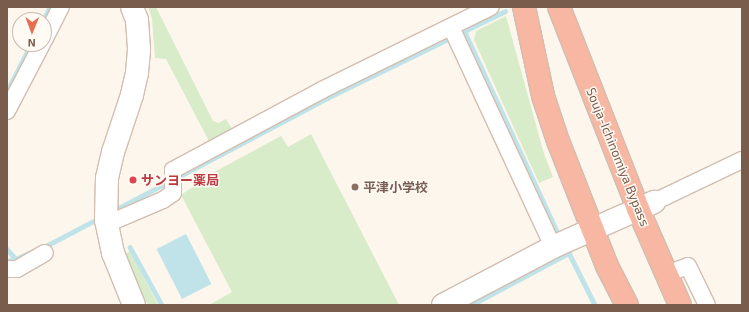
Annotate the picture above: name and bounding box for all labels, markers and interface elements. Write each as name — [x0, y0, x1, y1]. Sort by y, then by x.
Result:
north arrow — [12, 12, 52, 52]
text: N — [28, 37, 36, 50]
street label: Souja-Ichinomiya Bypass — [583, 85, 653, 229]
place label: サンヨー薬局 — [141, 172, 219, 188]
marker: サンヨー薬局 — [128, 175, 138, 185]
place label: 平津小学校 — [363, 179, 428, 195]
marker: 平津小学校 — [350, 182, 360, 192]

